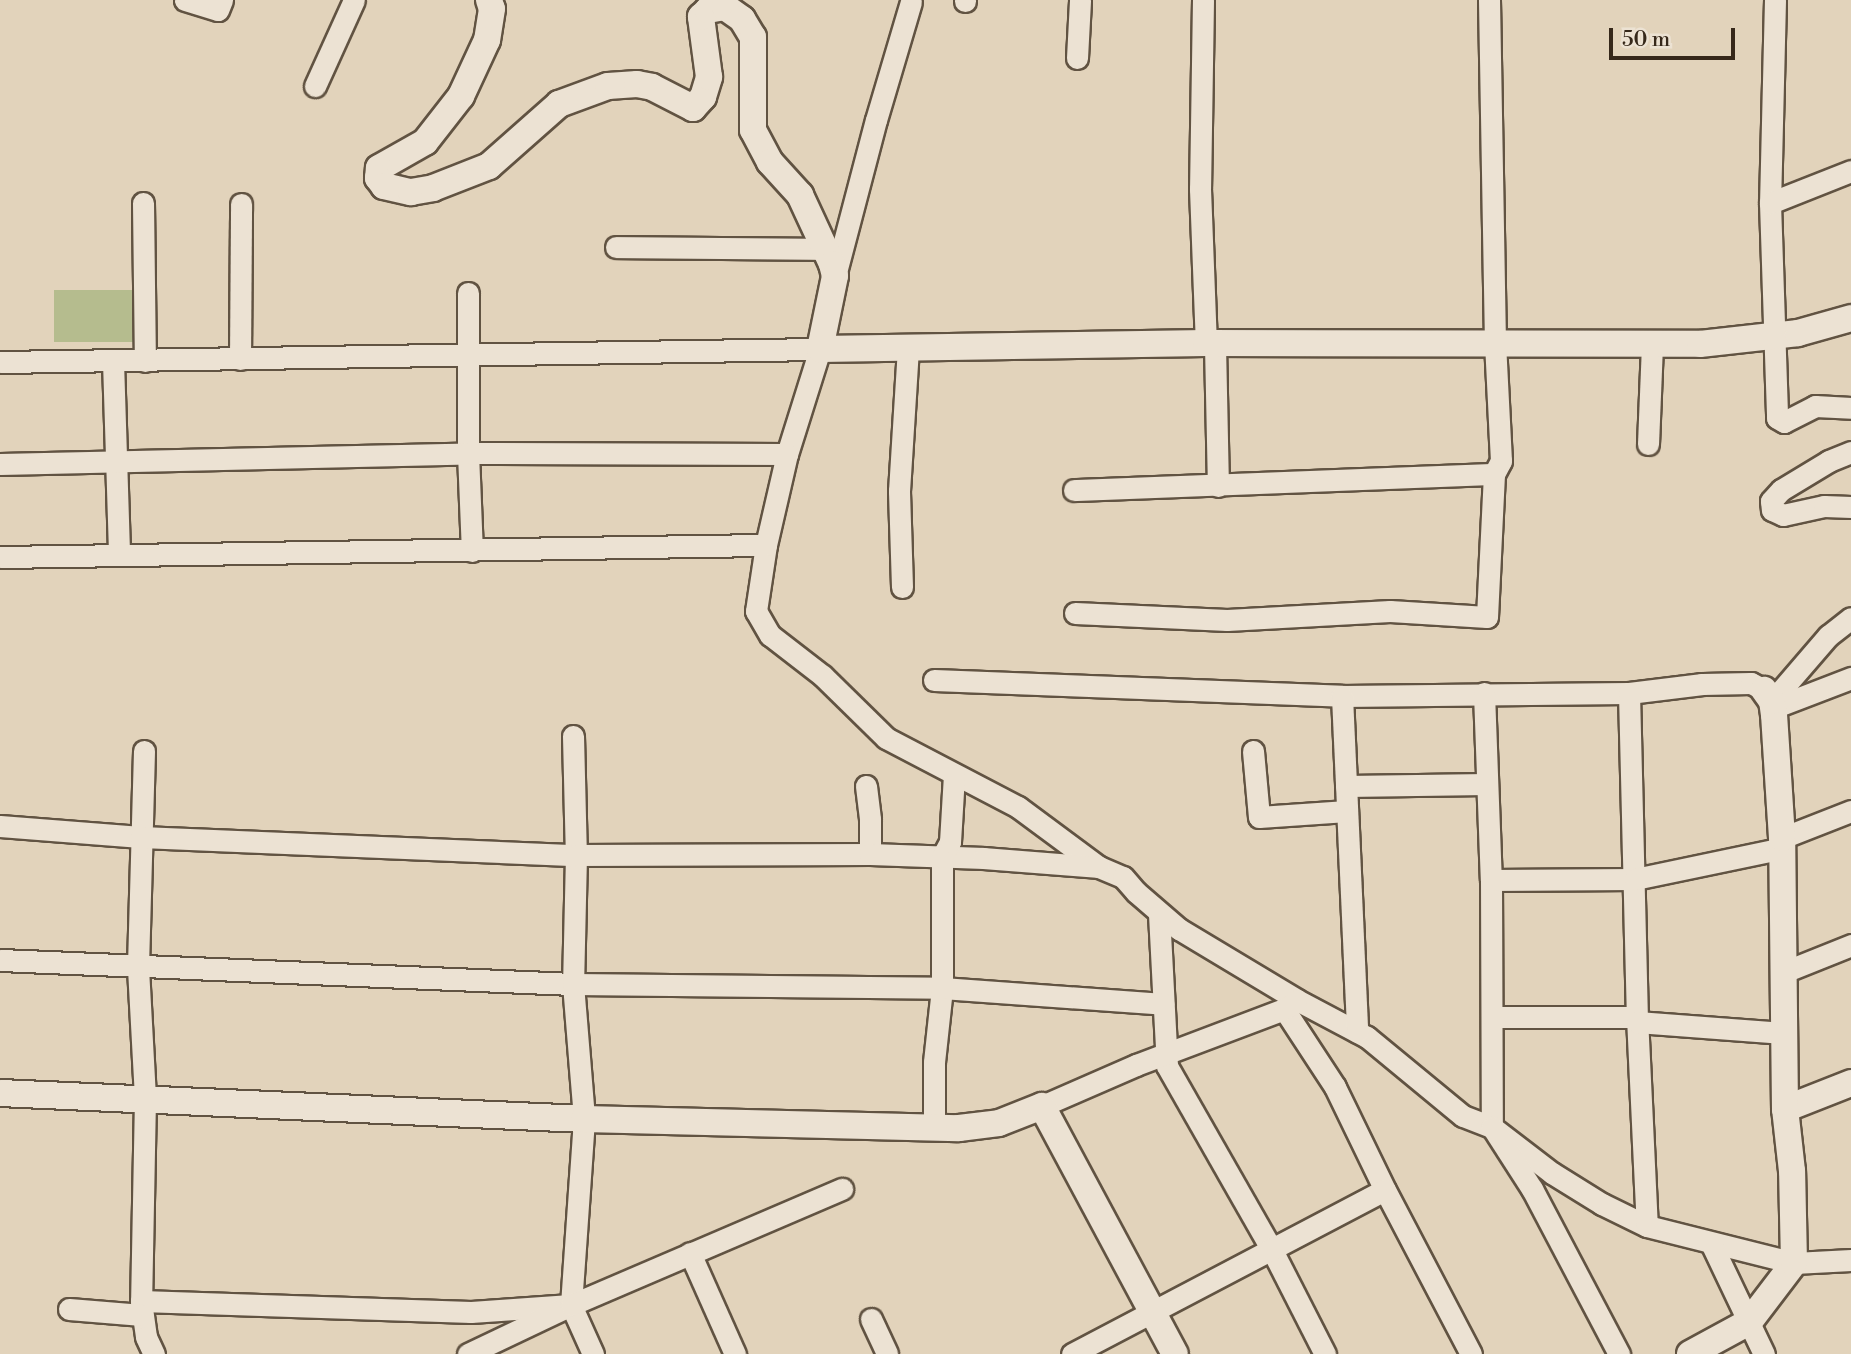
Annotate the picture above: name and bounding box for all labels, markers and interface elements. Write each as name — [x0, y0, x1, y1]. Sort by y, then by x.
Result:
scale bar — [1613, 14, 1739, 58]
text: 50 m — [1622, 27, 1670, 53]

